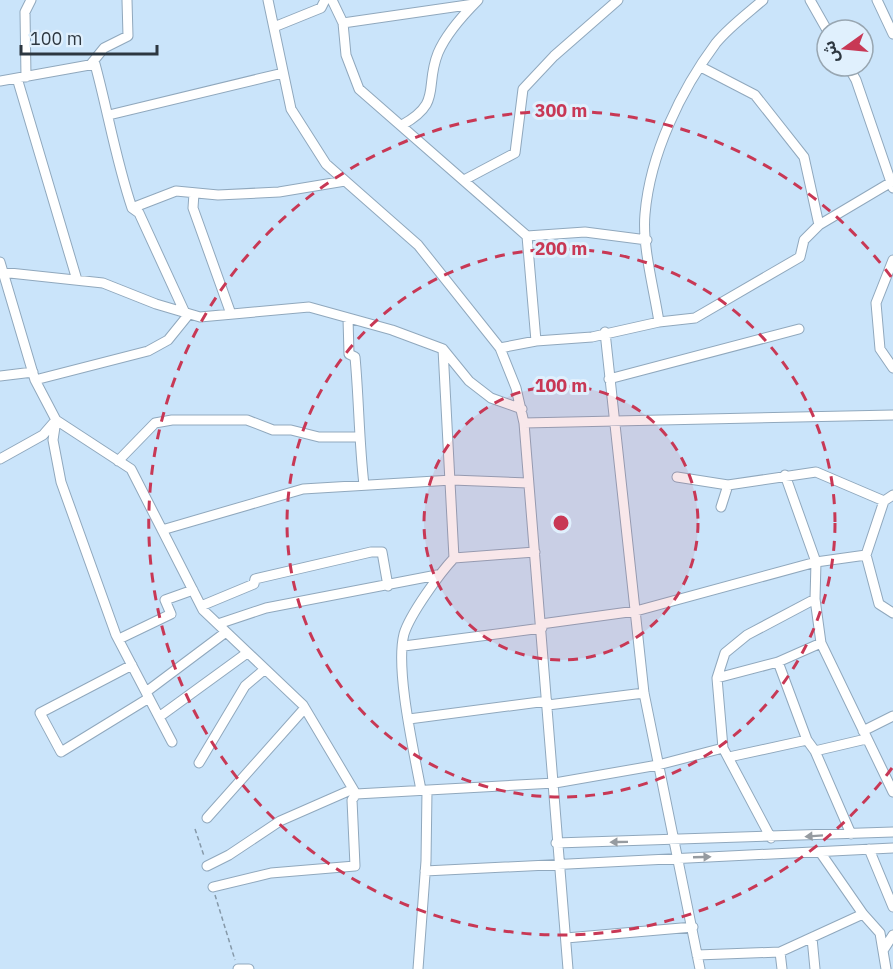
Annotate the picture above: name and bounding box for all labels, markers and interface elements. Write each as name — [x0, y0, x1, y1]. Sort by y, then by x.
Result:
scale bar — [21, 18, 158, 56]
north arrow — [815, 18, 875, 78]
text: 100 m — [30, 27, 82, 50]
text: ش — [818, 39, 843, 65]
text: 300 m — [535, 99, 587, 122]
text: 200 m — [535, 237, 587, 260]
text: 100 m — [535, 374, 587, 397]
centre of rings — [551, 513, 571, 533]
one-way arrow — [804, 831, 823, 841]
one-way arrow — [609, 837, 628, 847]
one-way arrow — [692, 852, 711, 862]

